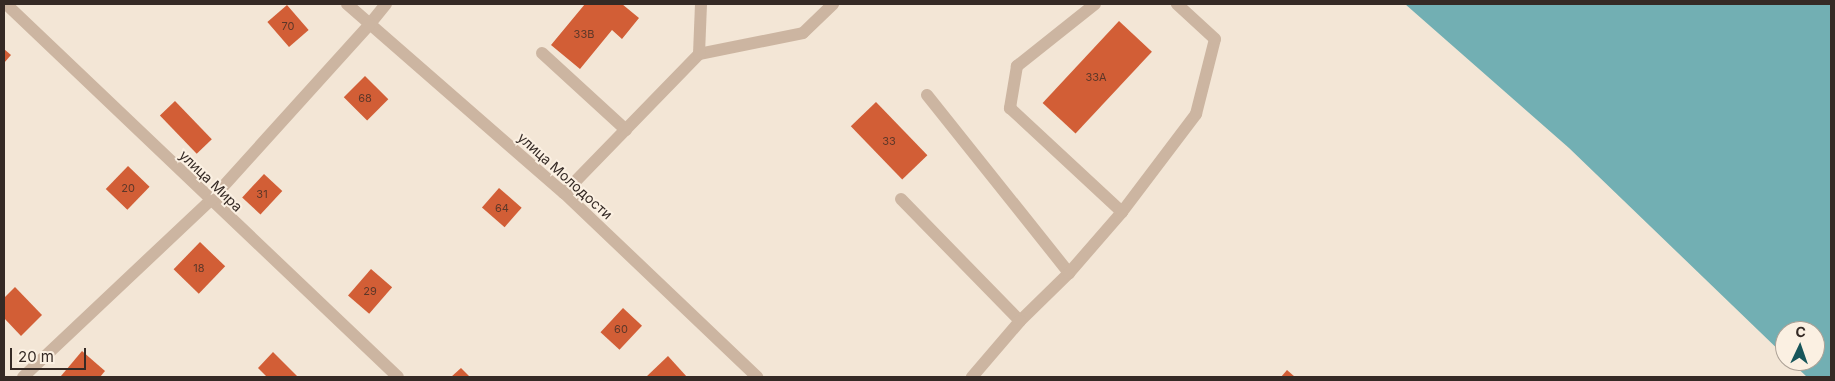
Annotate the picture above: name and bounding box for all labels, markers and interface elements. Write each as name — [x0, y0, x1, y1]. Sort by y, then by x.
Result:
house number: 70 — [282, 19, 294, 33]
house number: 33В — [574, 27, 594, 41]
house number: 33А — [1085, 70, 1107, 84]
house number: 68 — [358, 91, 372, 105]
street label: улица Молодости — [514, 129, 616, 223]
house number: 33 — [882, 134, 896, 148]
street label: улица Мира — [176, 147, 246, 215]
house number: 20 — [121, 181, 135, 195]
house number: 31 — [256, 187, 268, 201]
house number: 64 — [495, 201, 509, 215]
house number: 18 — [193, 261, 205, 275]
house number: 29 — [363, 284, 377, 298]
north arrow — [1775, 321, 1825, 371]
house number: 60 — [614, 322, 628, 336]
text: С — [1795, 323, 1806, 340]
scale bar — [12, 338, 89, 370]
text: 20 m — [18, 347, 54, 366]

